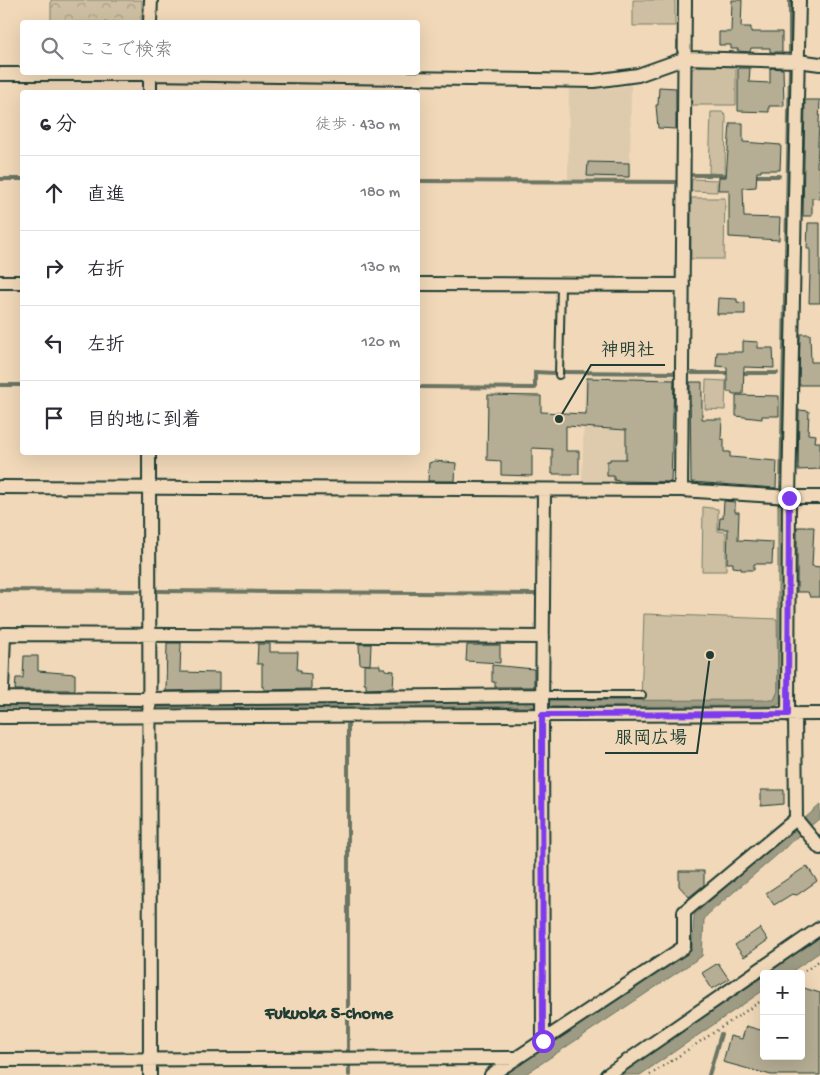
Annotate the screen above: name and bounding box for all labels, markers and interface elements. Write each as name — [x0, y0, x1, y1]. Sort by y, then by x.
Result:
search box — [20, 20, 420, 75]
icon: search — [38, 34, 66, 62]
text: ここで検索 — [78, 40, 173, 63]
text: 6 分 — [40, 114, 77, 139]
text: 徒歩 · 430 m — [315, 117, 400, 136]
icon: ahead — [40, 179, 68, 207]
text: 180 m — [361, 184, 400, 203]
text: 直進 — [87, 185, 125, 208]
icon: right — [40, 254, 68, 282]
text: 130 m — [361, 259, 400, 278]
text: 右折 — [87, 260, 125, 283]
icon: left — [40, 329, 68, 357]
callout: 神明社 — [591, 332, 665, 365]
text: 120 m — [361, 334, 400, 353]
text: 左折 — [87, 335, 125, 358]
text: 神明社 — [601, 340, 655, 362]
icon: arrive — [40, 404, 68, 432]
text: 目的地に到着 — [87, 410, 201, 433]
route end — [778, 487, 801, 510]
callout: 服岡広場 — [605, 720, 697, 753]
text: 服岡広場 — [615, 728, 687, 750]
map controls — [760, 970, 805, 1060]
button: + — [760, 970, 805, 1015]
district label: Fukuoka 5-chome — [264, 1004, 394, 1025]
button: − — [760, 1015, 805, 1060]
route start — [532, 1030, 555, 1053]

